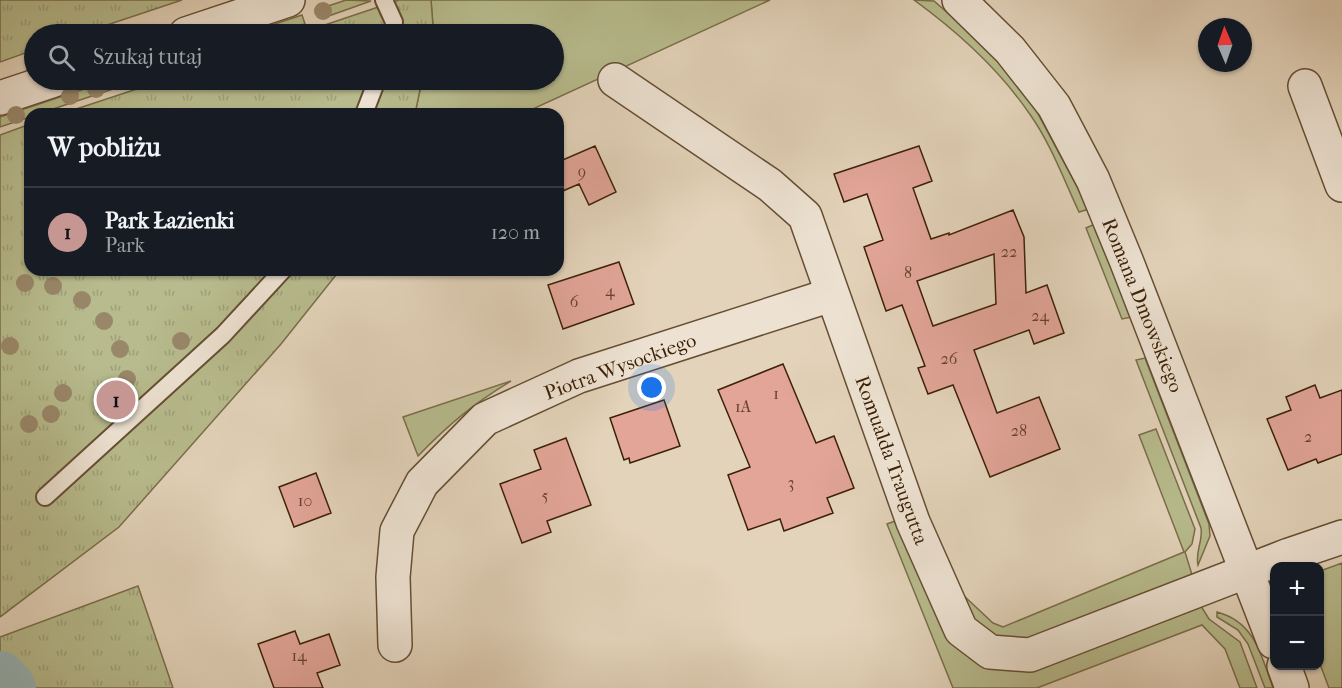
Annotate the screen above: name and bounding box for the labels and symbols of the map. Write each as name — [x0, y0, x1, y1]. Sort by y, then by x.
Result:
north arrow — [1198, 18, 1252, 72]
house number: 9 — [578, 162, 586, 181]
street label: Romana Dmowskiego — [1097, 215, 1188, 396]
house number: 22 — [1001, 242, 1017, 261]
house number: 8 — [904, 263, 912, 282]
house number: 4 — [605, 281, 615, 300]
house number: 6 — [570, 292, 579, 311]
house number: 24 — [1031, 306, 1049, 325]
street label: Piotra Wysockiego — [541, 328, 699, 405]
house number: 26 — [941, 349, 958, 368]
your location — [637, 373, 666, 402]
street label: Romualda Traugutta — [850, 373, 933, 548]
pin: 1 — [96, 378, 136, 422]
house number: 1 — [773, 384, 779, 403]
house number: 1A — [735, 397, 752, 416]
house number: 28 — [1011, 421, 1027, 440]
house number: 2 — [1304, 427, 1312, 446]
house number: 3 — [788, 473, 794, 492]
house number: 5 — [542, 486, 549, 505]
house number: 10 — [298, 491, 312, 510]
house number: 14 — [291, 646, 307, 665]

